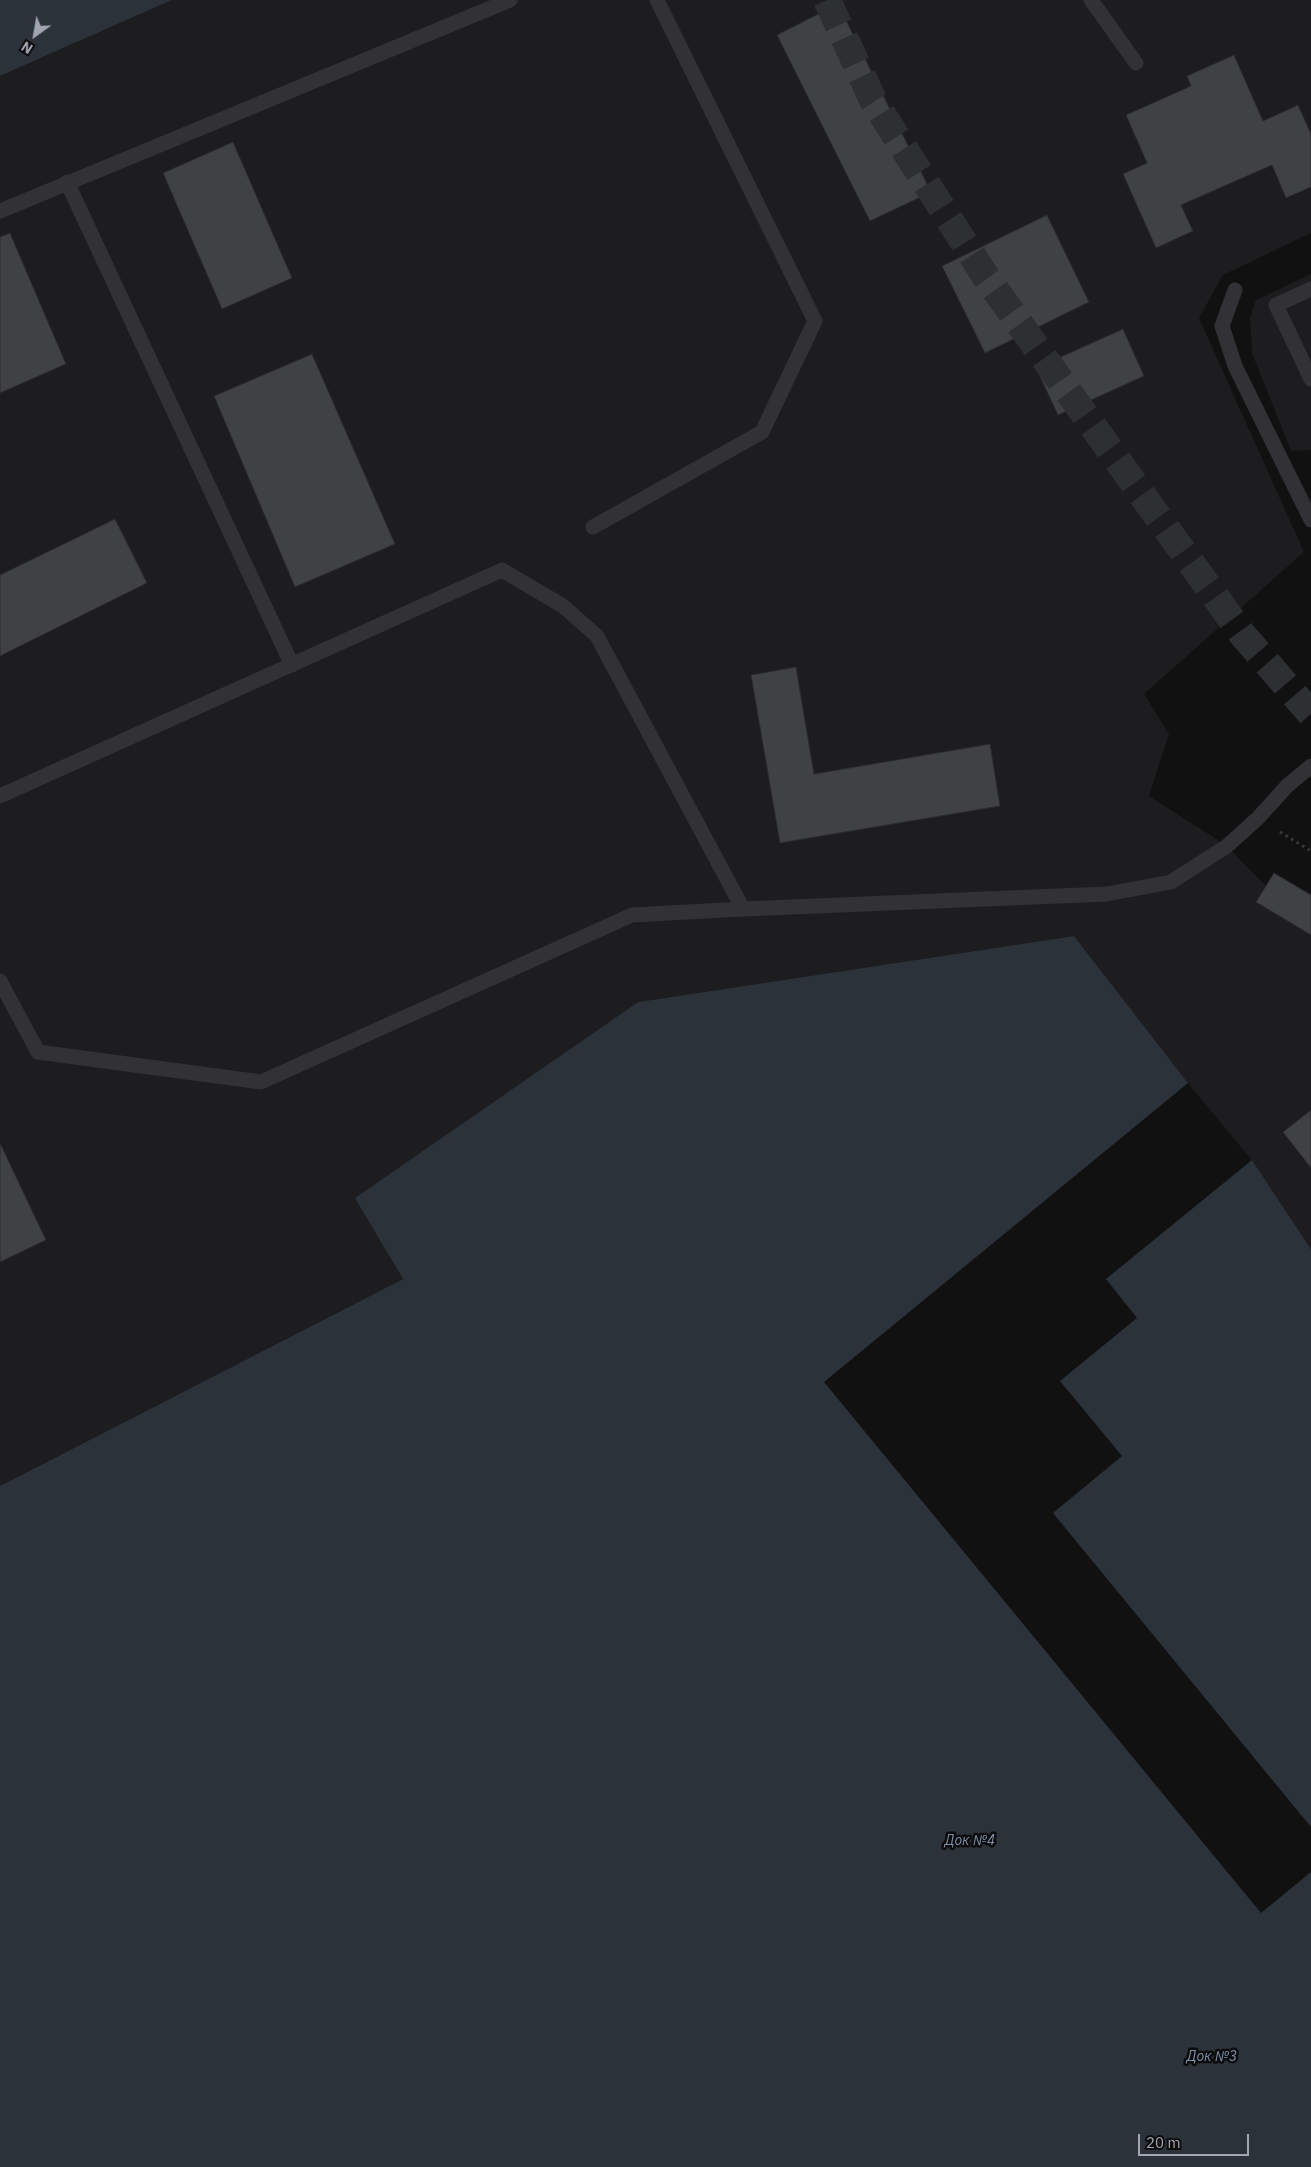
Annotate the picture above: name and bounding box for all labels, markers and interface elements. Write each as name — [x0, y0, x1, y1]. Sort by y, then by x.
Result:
north arrow — [10, 10, 60, 60]
text: N — [18, 37, 36, 58]
water label: Док №4 — [945, 1833, 995, 1849]
water label: Док №3 — [1187, 2049, 1237, 2065]
scale bar — [1141, 2124, 1252, 2156]
text: 20 m — [1146, 2133, 1181, 2152]

